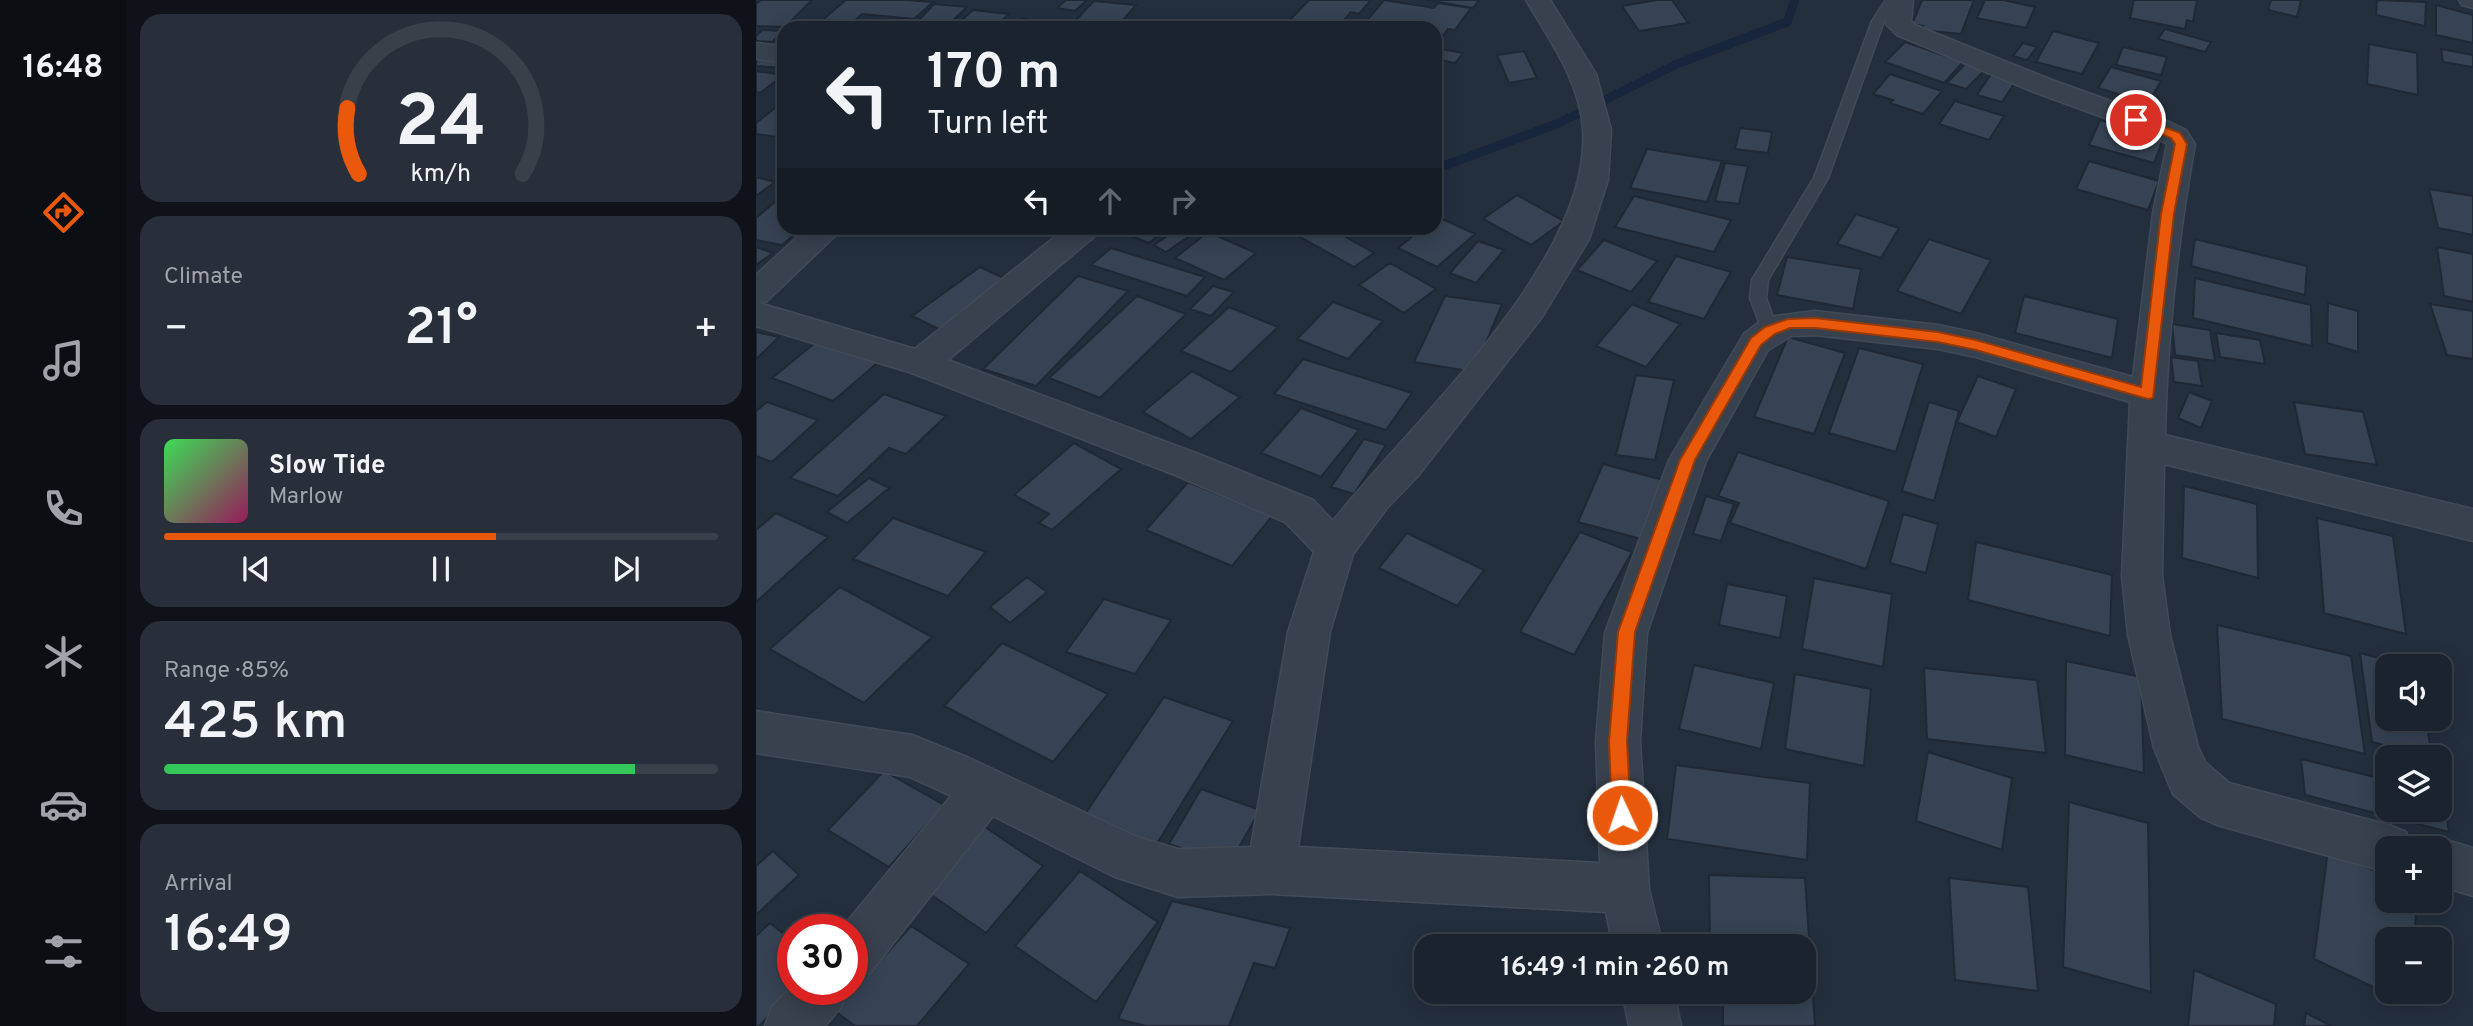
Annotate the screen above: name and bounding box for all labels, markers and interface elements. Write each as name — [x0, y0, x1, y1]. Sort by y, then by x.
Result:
text: 170 m — [927, 44, 1060, 106]
text: 16:48 — [23, 49, 103, 89]
icon: left — [812, 49, 903, 140]
text: 24 — [395, 81, 487, 173]
pin — [2106, 90, 2166, 150]
icon: arrive — [2117, 101, 2155, 139]
text: Turn left — [927, 105, 1048, 145]
text: km/h — [411, 159, 471, 191]
icon: left — [1018, 182, 1056, 220]
icon: ahead — [1091, 182, 1129, 220]
icon: right — [1164, 182, 1202, 220]
icon: directions — [39, 188, 88, 237]
text: Climate — [164, 263, 243, 292]
text: 21° — [404, 297, 478, 363]
text: − — [164, 306, 189, 355]
text: + — [693, 306, 718, 355]
icon: music — [39, 336, 88, 385]
text: Slow Tide — [269, 450, 386, 483]
text: Marlow — [269, 483, 343, 512]
icon: phone — [39, 484, 88, 533]
icon: previous — [237, 550, 275, 588]
icon: pause — [422, 550, 460, 588]
icon: next — [607, 550, 645, 588]
icon: climate — [39, 632, 88, 681]
map controls — [2375, 654, 2452, 1004]
button: sound — [2375, 654, 2452, 731]
text: Range · 85% — [164, 657, 289, 686]
text: 425 km — [164, 691, 347, 757]
button: layers — [2375, 745, 2452, 822]
position arrow — [1585, 778, 1659, 852]
icon: car — [39, 780, 88, 829]
button: + — [2375, 836, 2452, 913]
text: Arrival — [164, 870, 233, 899]
text: 16:49 — [164, 904, 293, 970]
speed limit sign: 30 — [777, 914, 868, 1005]
icon: filters — [39, 927, 88, 976]
button: − — [2375, 927, 2452, 1004]
text: 16:49 · 1 min · 260 m — [1501, 952, 1729, 985]

